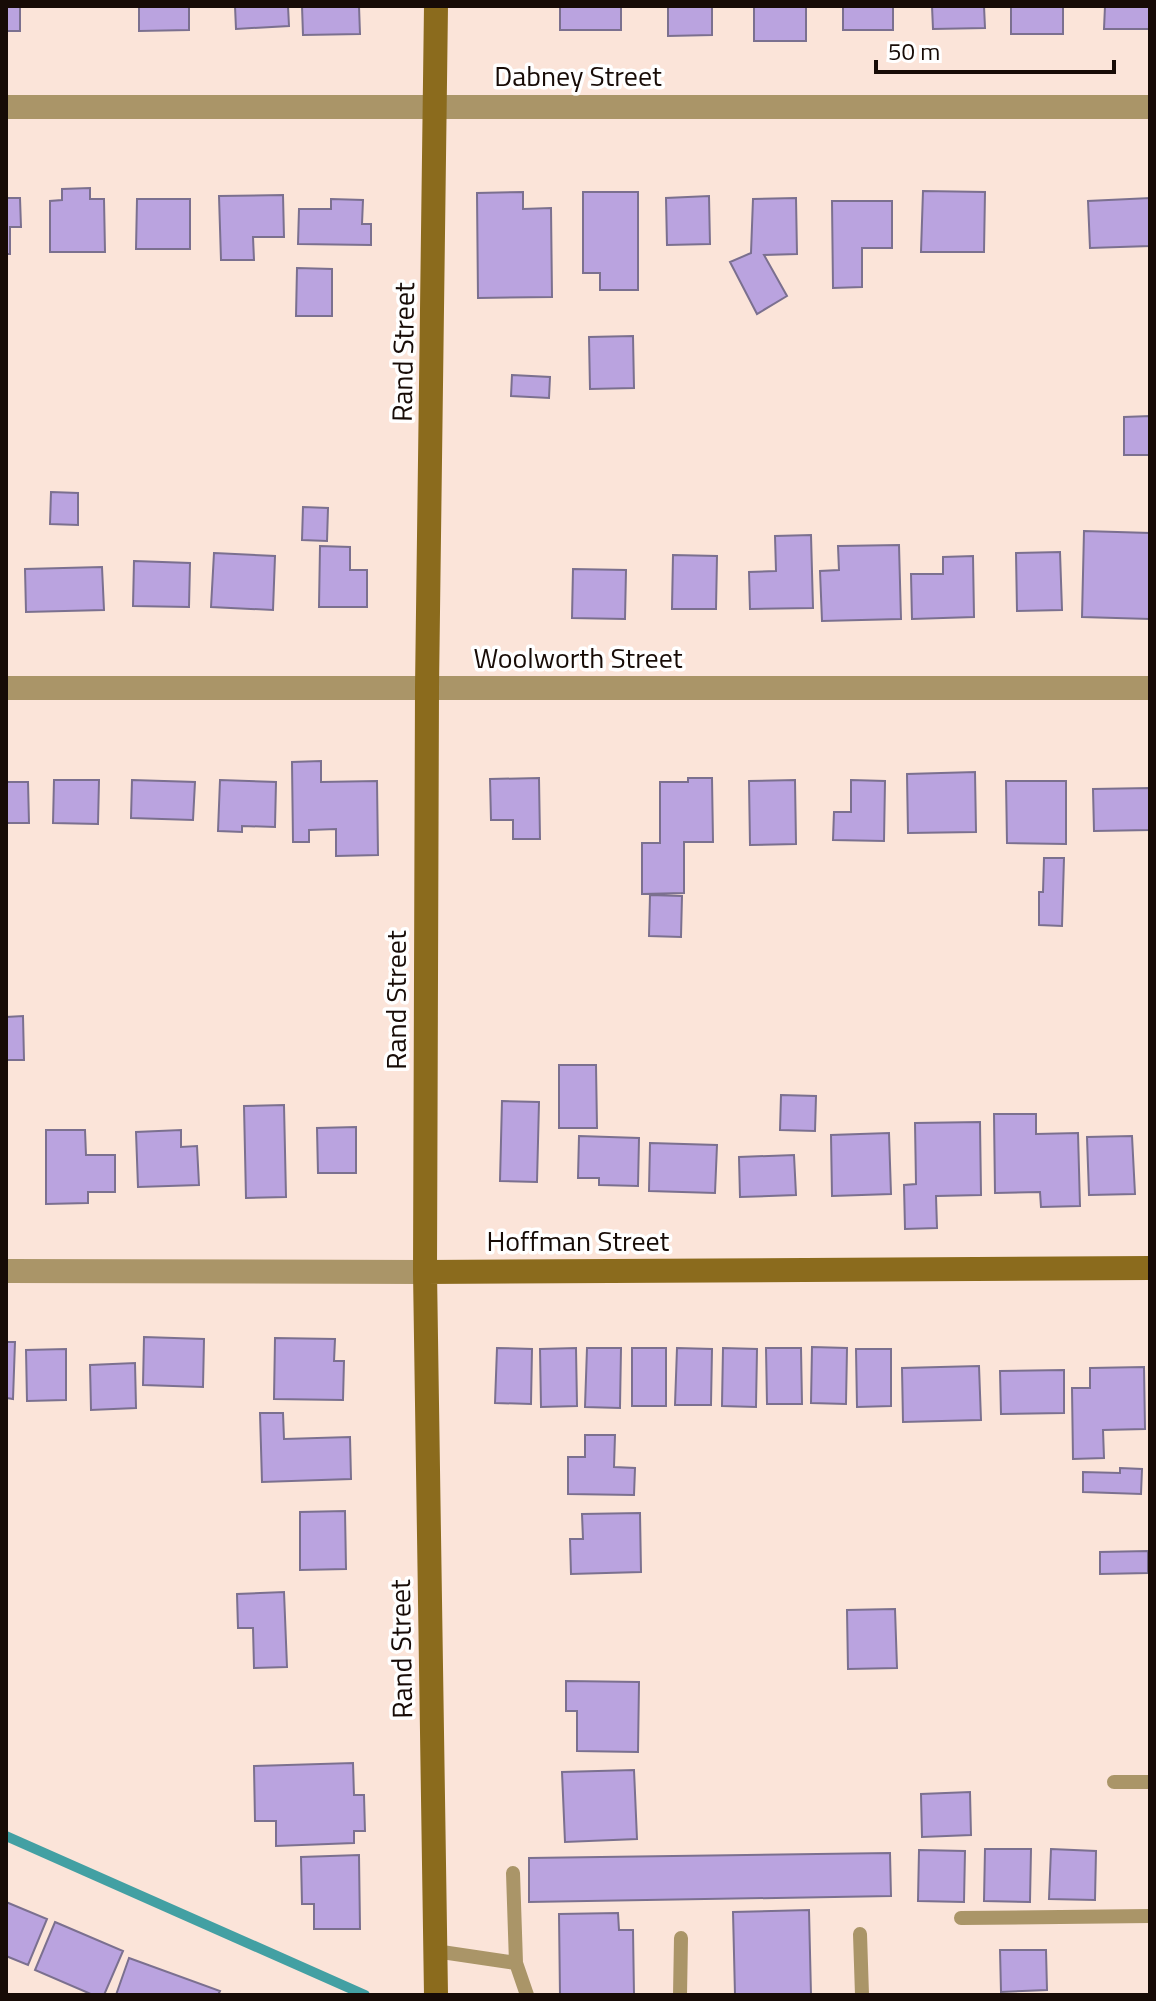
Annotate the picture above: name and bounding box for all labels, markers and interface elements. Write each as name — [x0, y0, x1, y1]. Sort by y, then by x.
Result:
scale bar — [876, 24, 1114, 74]
text: 50 m — [888, 33, 940, 69]
street label: Dabney Street — [494, 54, 662, 97]
street label: Rand Street — [380, 282, 425, 422]
street label: Woolworth Street — [473, 636, 683, 679]
street label: Rand Street — [374, 930, 417, 1070]
street label: Hoffman Street — [487, 1219, 670, 1262]
street label: Rand Street — [378, 1579, 423, 1719]

